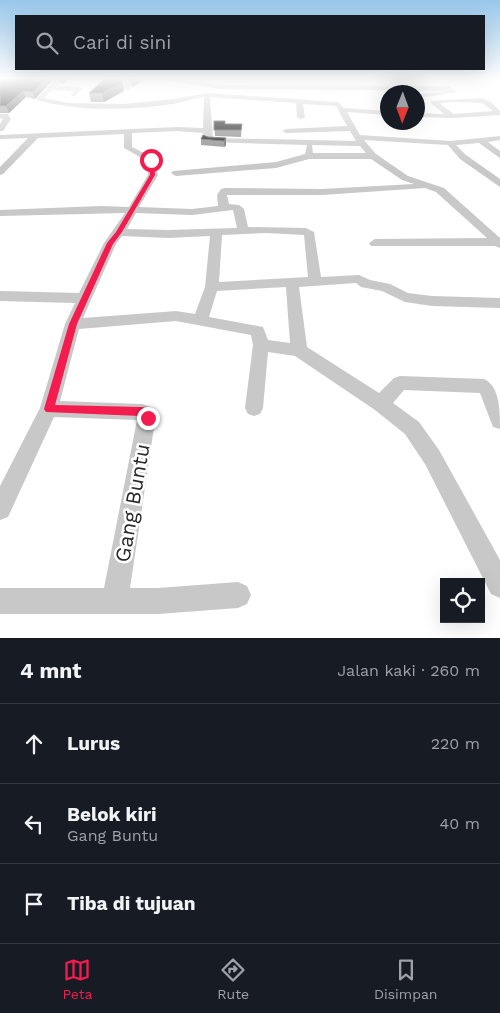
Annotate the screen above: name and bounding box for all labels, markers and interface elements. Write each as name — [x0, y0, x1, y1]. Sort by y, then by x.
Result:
search box — [15, 15, 485, 70]
icon: search — [33, 29, 61, 57]
text: Cari di sini — [73, 31, 171, 54]
north arrow — [380, 85, 425, 130]
route start — [140, 149, 163, 172]
route end — [137, 407, 160, 430]
street label: Gang Buntu — [109, 442, 155, 564]
map controls — [440, 578, 485, 623]
button: locate — [440, 578, 485, 623]
text: 4 mnt — [20, 658, 81, 683]
text: Jalan kaki · 260 m — [337, 661, 480, 680]
icon: ahead — [20, 730, 48, 758]
text: Lurus — [67, 732, 120, 755]
text: 220 m — [431, 734, 480, 753]
text: Belok kiri — [67, 803, 157, 826]
icon: left — [20, 810, 48, 838]
text: 40 m — [440, 814, 480, 833]
text: Gang Buntu — [67, 826, 158, 845]
icon: arrive — [20, 890, 48, 918]
text: Tiba di tujuan — [67, 892, 196, 915]
tab: Peta — [62, 956, 93, 1002]
tab: Rute — [217, 956, 249, 1002]
tab: Disimpan — [374, 956, 438, 1002]

